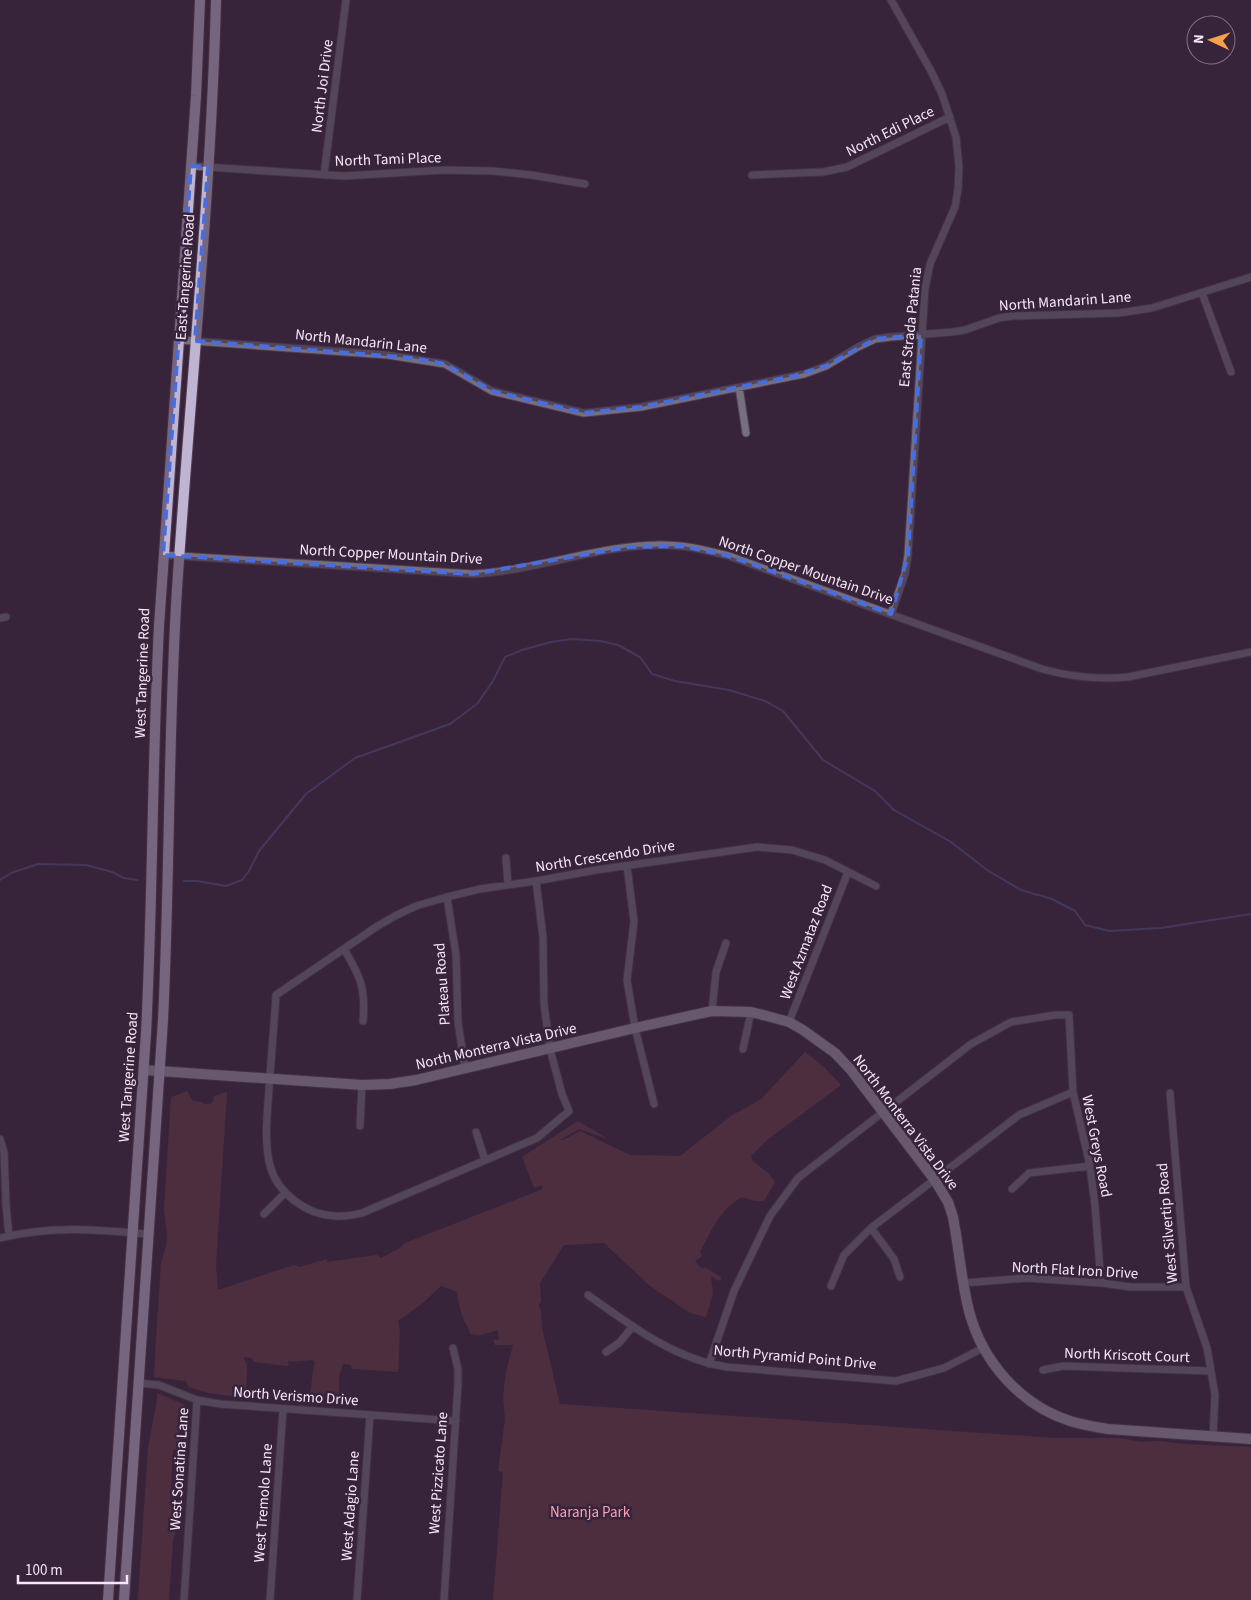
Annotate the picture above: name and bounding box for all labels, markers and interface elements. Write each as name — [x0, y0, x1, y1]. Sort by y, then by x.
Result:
north arrow — [1186, 15, 1236, 65]
text: N — [1189, 34, 1209, 45]
street label: North Joi Drive — [306, 38, 339, 134]
street label: North Edi Place — [843, 101, 938, 162]
street label: North Tami Place — [334, 147, 442, 172]
street label: East Tangerine Road — [171, 213, 200, 341]
street label: East Strada Patania — [894, 266, 927, 388]
street label: North Mandarin Lane — [998, 286, 1132, 317]
street label: North Mandarin Lane — [294, 324, 428, 359]
street label: North Copper Mountain Drive — [716, 531, 896, 610]
street label: North Copper Mountain Drive — [299, 539, 483, 570]
street label: West Tangerine Road — [130, 607, 155, 739]
street label: North Crescendo Drive — [534, 835, 676, 878]
street label: West Azmataz Road — [775, 882, 838, 1003]
street label: Plateau Road — [429, 942, 456, 1026]
street label: West Tangerine Road — [113, 1011, 144, 1143]
street label: North Monterra Vista Drive — [414, 1018, 579, 1075]
street label: North Monterra Vista Drive — [848, 1050, 964, 1194]
street label: West Greys Road — [1076, 1093, 1117, 1199]
street label: West Silvertip Road — [1152, 1162, 1183, 1284]
street label: North Flat Iron Drive — [1011, 1257, 1139, 1284]
street label: North Pyramid Point Drive — [713, 1340, 877, 1375]
street label: North Kriscott Court — [1064, 1343, 1190, 1368]
street label: North Verismo Drive — [233, 1382, 359, 1411]
street label: West Sonatina Lane — [165, 1407, 194, 1531]
street label: West Pizzicato Lane — [424, 1411, 453, 1535]
street label: West Tremolo Lane — [249, 1443, 278, 1563]
street label: West Adagio Lane — [336, 1450, 365, 1562]
park label: Naranja Park — [550, 1502, 631, 1523]
scale bar — [18, 1552, 126, 1584]
text: 100 m — [25, 1560, 63, 1581]

